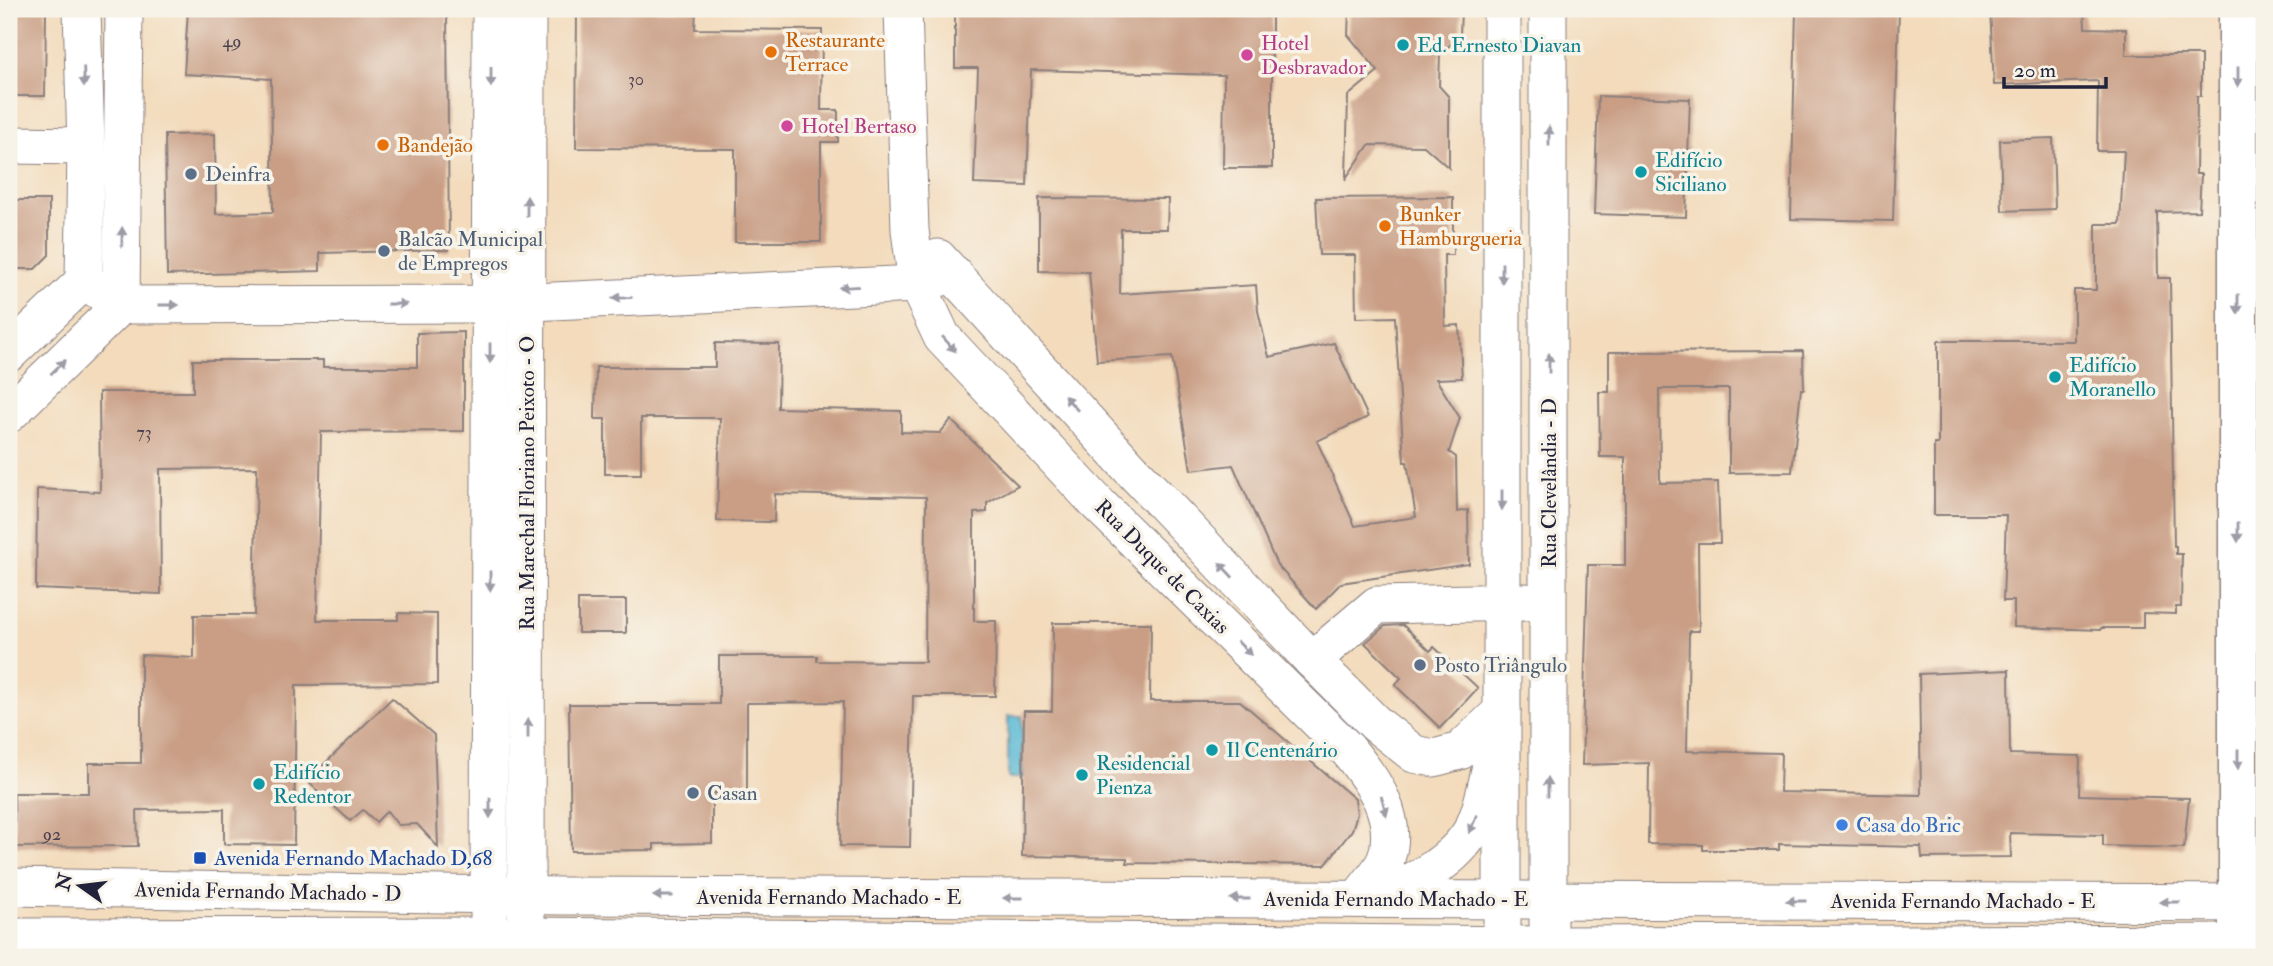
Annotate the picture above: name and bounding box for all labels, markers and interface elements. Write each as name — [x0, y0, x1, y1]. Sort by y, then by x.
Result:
place label: Restaurante Terrace — [785, 27, 885, 78]
house number: 49 — [223, 30, 241, 53]
place label: Hotel Desbravador — [1261, 30, 1366, 81]
place label: Ed. Ernesto Diavan — [1417, 32, 1582, 59]
marker: Ed. Ernesto Diavan — [1395, 37, 1411, 53]
marker: Restaurante Terrace — [763, 44, 779, 60]
scale bar — [2004, 46, 2105, 90]
marker: Hotel Desbravador — [1239, 47, 1255, 63]
text: 20 m — [2014, 57, 2056, 84]
one-way arrow — [78, 66, 90, 88]
one-way arrow — [485, 66, 497, 88]
one-way arrow — [2232, 66, 2244, 88]
house number: 30 — [628, 68, 644, 91]
place label: Hotel Bertaso — [801, 113, 917, 140]
marker: Hotel Bertaso — [779, 118, 795, 134]
one-way arrow — [1543, 125, 1554, 147]
place label: Bandejão — [397, 132, 473, 159]
marker: Bandejão — [375, 137, 391, 153]
place label: Edifício Siciliano — [1655, 147, 1727, 198]
place label: Deinfra — [205, 161, 271, 188]
marker: Edifício Siciliano — [1633, 164, 1649, 180]
marker: Deinfra — [183, 166, 199, 182]
one-way arrow — [521, 195, 533, 217]
place label: Bunker Hamburgueria — [1399, 201, 1522, 252]
marker: Bunker Hamburgueria — [1377, 218, 1393, 234]
one-way arrow — [116, 226, 128, 248]
place label: Balcão Municipal de Empregos — [398, 226, 544, 277]
marker: Balcão Municipal de Empregos — [376, 243, 392, 259]
one-way arrow — [1496, 262, 1508, 284]
one-way arrow — [838, 282, 860, 293]
one-way arrow — [611, 292, 633, 303]
one-way arrow — [2232, 294, 2244, 316]
one-way arrow — [386, 298, 408, 310]
one-way arrow — [158, 299, 180, 311]
one-way arrow — [941, 335, 957, 353]
street label: Rua Marechal Floriano Peixoto - O — [514, 336, 541, 630]
one-way arrow — [484, 343, 496, 365]
one-way arrow — [1543, 352, 1555, 374]
place label: Edifício Moranello — [2069, 352, 2156, 403]
one-way arrow — [49, 359, 66, 375]
marker: Edifício Moranello — [2047, 369, 2063, 385]
one-way arrow — [1063, 395, 1079, 412]
street label: Rua Clevelândia - D — [1536, 398, 1563, 568]
house number: 73 — [136, 421, 152, 444]
one-way arrow — [1496, 490, 1508, 512]
street label: Rua Duque de Caxias — [1089, 494, 1235, 640]
one-way arrow — [2232, 521, 2244, 543]
one-way arrow — [1218, 561, 1234, 578]
one-way arrow — [484, 570, 496, 592]
one-way arrow — [1235, 639, 1252, 655]
place label: Posto Triângulo — [1434, 652, 1567, 679]
marker: Posto Triângulo — [1412, 657, 1428, 673]
one-way arrow — [522, 717, 534, 739]
place label: Il Centenário — [1226, 737, 1338, 764]
marker: Il Centenário — [1204, 742, 1220, 758]
one-way arrow — [2232, 749, 2244, 771]
place label: Residencial Pienza — [1096, 750, 1191, 801]
place label: Edifício Redentor — [273, 759, 351, 810]
marker: Residencial Pienza — [1074, 767, 1090, 783]
marker: Edifício Redentor — [251, 776, 267, 792]
one-way arrow — [1542, 776, 1554, 798]
place label: Casan — [707, 780, 758, 807]
marker: Casan — [685, 785, 701, 801]
one-way arrow — [1379, 796, 1390, 818]
one-way arrow — [484, 798, 496, 820]
place label: Casa do Bric — [1856, 812, 1961, 839]
one-way arrow — [1467, 814, 1479, 834]
marker: Casa do Bric — [1834, 817, 1850, 833]
house number: 92 — [41, 823, 61, 846]
place label: Avenida Fernando Machado D,68 — [213, 845, 492, 872]
north arrow — [46, 850, 116, 920]
marker: Avenida Fernando Machado D,68 — [192, 850, 208, 866]
text: N — [51, 870, 78, 894]
street label: Avenida Fernando Machado - D — [133, 876, 402, 908]
street label: Avenida Fernando Machado - E — [696, 884, 961, 911]
street label: Avenida Fernando Machado - E — [1263, 886, 1528, 913]
street label: Avenida Fernando Machado - E — [1830, 888, 2095, 915]
one-way arrow — [652, 890, 674, 902]
one-way arrow — [1002, 892, 1024, 904]
one-way arrow — [1229, 893, 1251, 905]
one-way arrow — [1785, 895, 1807, 907]
one-way arrow — [2159, 896, 2181, 908]

